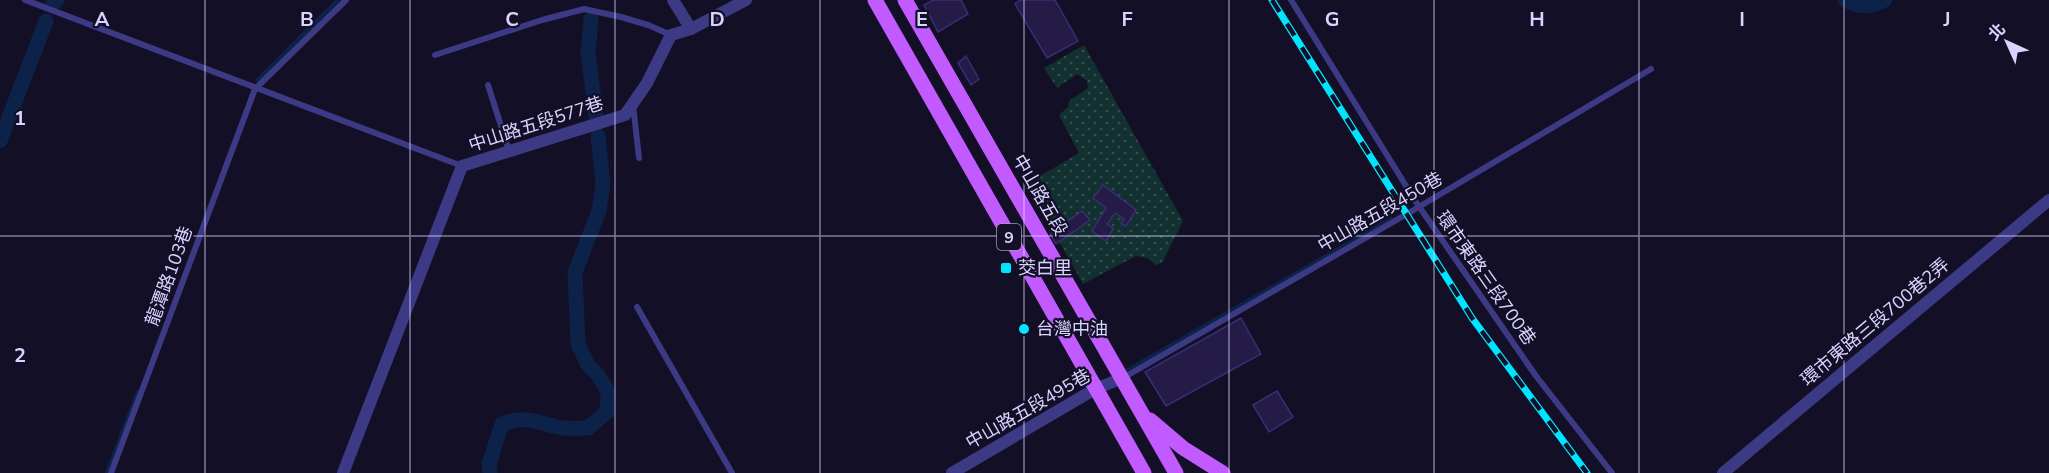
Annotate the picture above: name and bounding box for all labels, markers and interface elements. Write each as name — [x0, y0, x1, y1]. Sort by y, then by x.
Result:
text: A — [95, 6, 110, 33]
text: B — [300, 6, 314, 33]
text: C — [505, 6, 519, 33]
text: D — [709, 6, 725, 33]
text: E — [916, 6, 928, 33]
text: F — [1121, 6, 1133, 33]
text: G — [1325, 6, 1339, 33]
text: H — [1529, 6, 1545, 33]
text: I — [1739, 6, 1745, 33]
text: J — [1942, 6, 1951, 33]
north arrow — [1977, 12, 2037, 72]
text: 北 — [1984, 19, 2011, 46]
street label: 中山路五段577巷 — [466, 91, 606, 157]
text: 1 — [14, 105, 26, 132]
street label: 中山路五段 — [1007, 150, 1073, 240]
street label: 中山路五段450巷 — [1313, 167, 1447, 257]
street label: 環市東路三段700巷 — [1431, 206, 1541, 350]
street label: 龍潭路103巷 — [140, 223, 198, 329]
road number: 9 — [997, 224, 1021, 250]
street label: 環市東路三段700巷2弄 — [1796, 253, 1954, 391]
place label: 茭白里 — [1018, 256, 1072, 280]
marker: 茭白里 — [999, 261, 1013, 275]
place label: 台灣中油 — [1036, 317, 1108, 341]
marker: 台灣中油 — [1017, 322, 1031, 336]
text: 2 — [14, 342, 26, 369]
street label: 中山路五段495巷 — [961, 364, 1095, 454]

